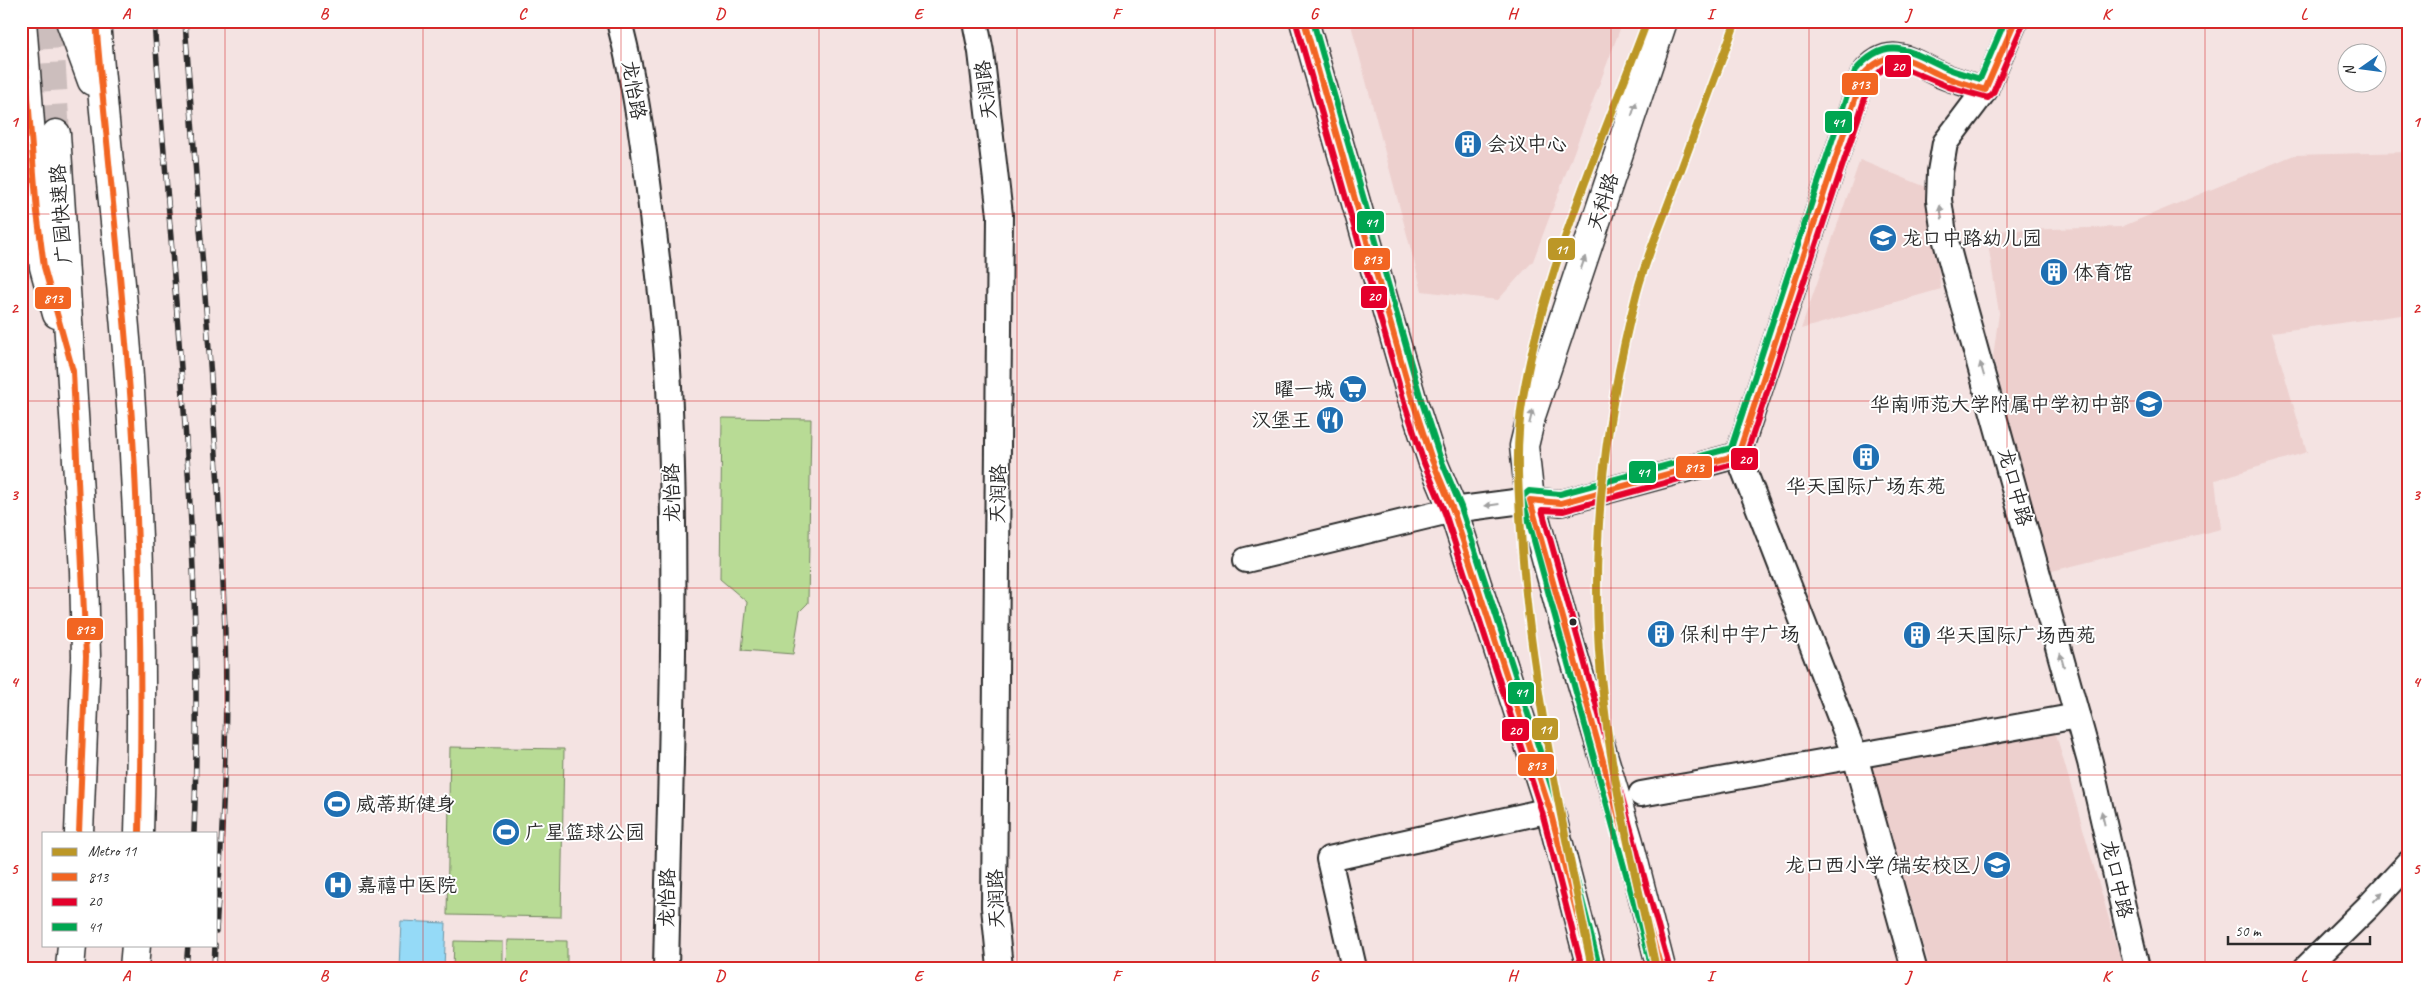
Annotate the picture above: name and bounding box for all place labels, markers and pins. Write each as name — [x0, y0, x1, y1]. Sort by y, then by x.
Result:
building icon: 会议中心 — [1453, 129, 1483, 159]
place label: 会议中心 — [1487, 132, 1567, 157]
school or university icon: 龙口中路幼儿园 — [1868, 223, 1898, 253]
place label: 龙口中路幼儿园 — [1902, 226, 2042, 251]
building icon: 体育馆 — [2039, 257, 2069, 287]
place label: 体育馆 — [2073, 260, 2133, 285]
supermarket icon: 曜一城 — [1338, 374, 1368, 404]
place label: 曜一城 — [1274, 377, 1334, 402]
school or university icon: 华南师范大学附属中学初中部 — [2134, 389, 2164, 419]
place label: 华南师范大学附属中学初中部 — [1870, 392, 2130, 417]
restaurant icon: 汉堡王 — [1315, 405, 1345, 435]
place label: 汉堡王 — [1251, 408, 1311, 433]
building icon: 华天国际广场东苑 — [1851, 442, 1881, 472]
place label: 华天国际广场东苑 — [1786, 474, 1946, 499]
unlabelled marker — [1568, 617, 1578, 627]
building icon: 保利中宇广场 — [1646, 619, 1676, 649]
building icon: 华天国际广场西苑 — [1902, 620, 1932, 650]
place label: 保利中宇广场 — [1680, 622, 1800, 647]
place label: 华天国际广场西苑 — [1936, 623, 2096, 648]
sports icon: 威蒂斯健身 — [322, 789, 352, 819]
place label: 威蒂斯健身 — [356, 792, 456, 817]
sports icon: 广星篮球公园 — [491, 817, 521, 847]
place label: 广星篮球公园 — [525, 820, 645, 845]
school or university icon: 龙口西小学(瑞安校区) — [1982, 850, 2012, 880]
place label: 龙口西小学(瑞安校区) — [1785, 853, 1979, 878]
hospital icon: 嘉禧中医院 — [323, 870, 353, 900]
place label: 嘉禧中医院 — [357, 873, 457, 898]

